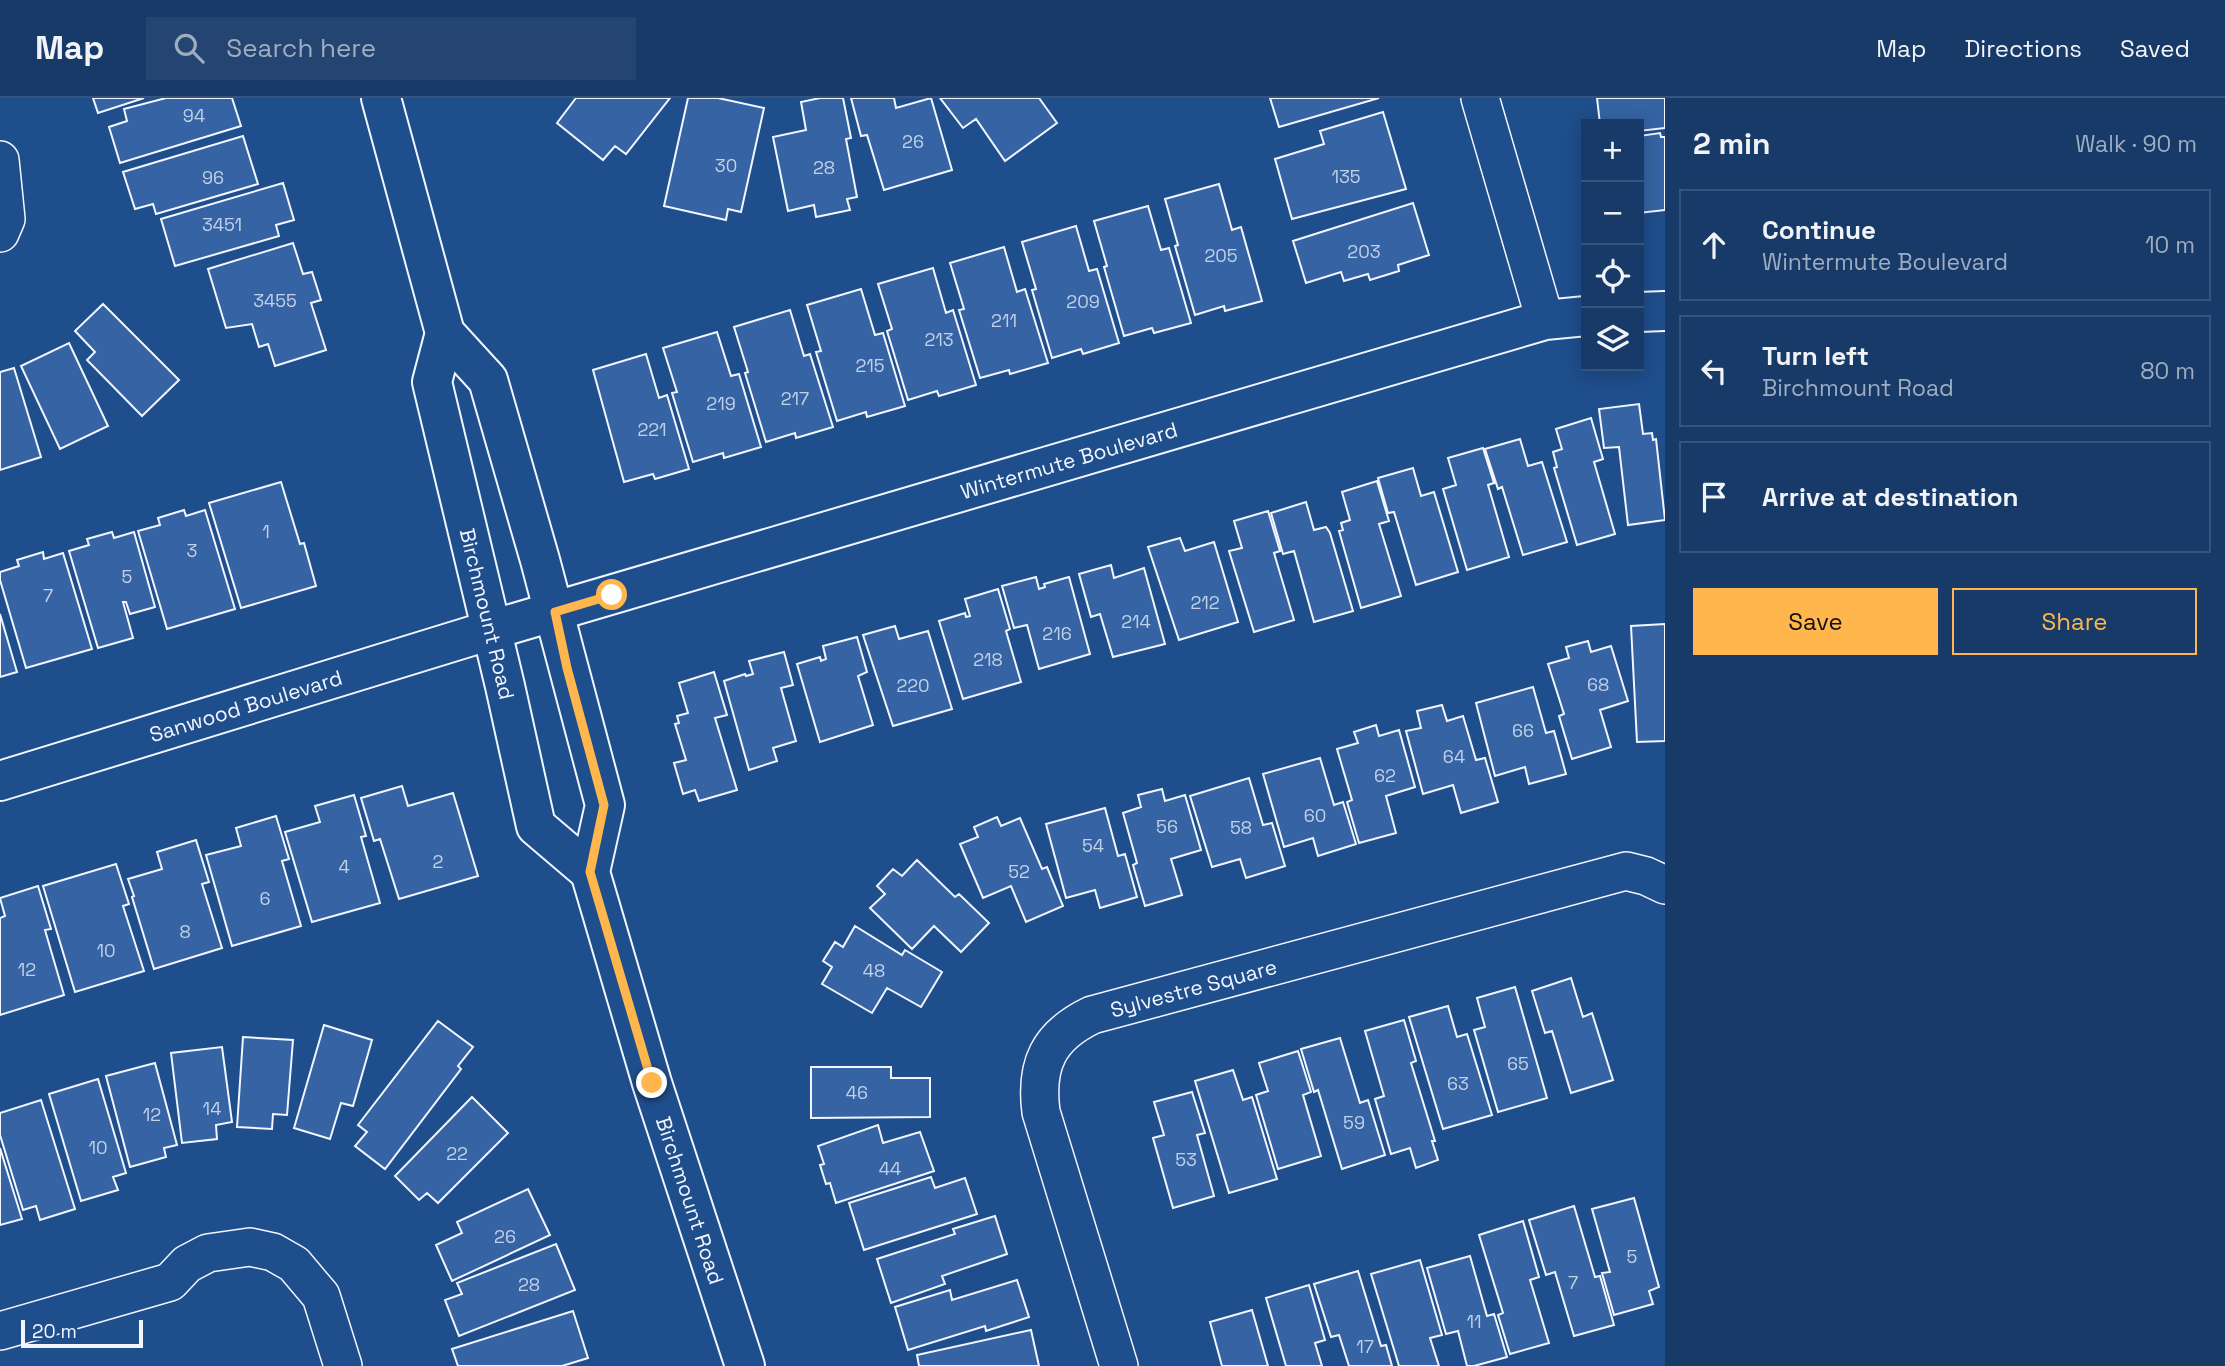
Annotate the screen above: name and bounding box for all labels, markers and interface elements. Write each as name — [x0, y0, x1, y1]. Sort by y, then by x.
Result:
search box — [146, 17, 636, 80]
text: Map — [35, 27, 104, 69]
icon: search — [170, 29, 208, 67]
text: Search here — [226, 31, 376, 65]
text: Map — [1876, 33, 1926, 64]
text: Directions — [1964, 33, 2082, 64]
text: Saved — [2120, 33, 2190, 64]
house number: 94 — [183, 104, 205, 127]
map controls — [1581, 119, 1644, 371]
button: + — [1581, 119, 1644, 182]
text: 2 min — [1693, 124, 1771, 163]
text: Walk · 90 m — [2075, 129, 2197, 159]
house number: 26 — [902, 130, 924, 153]
house number: 30 — [715, 154, 737, 177]
house number: 28 — [813, 156, 835, 179]
house number: 135 — [1331, 165, 1361, 188]
house number: 96 — [202, 166, 224, 189]
button: − — [1581, 182, 1644, 245]
house number: 3451 — [202, 213, 242, 236]
text: Continue — [1762, 213, 1876, 247]
icon: ahead — [1695, 226, 1733, 264]
text: 10 m — [2145, 230, 2195, 260]
house number: 203 — [1347, 240, 1381, 263]
house number: 205 — [1204, 244, 1238, 267]
button: locate — [1581, 245, 1644, 308]
text: Wintermute Boulevard — [1762, 247, 2008, 277]
house number: 3455 — [253, 289, 297, 312]
house number: 209 — [1066, 290, 1100, 313]
button: layers — [1581, 308, 1644, 371]
house number: 211 — [991, 309, 1017, 332]
house number: 213 — [924, 328, 954, 351]
text: Turn left — [1762, 339, 1869, 373]
icon: left — [1695, 352, 1733, 390]
house number: 215 — [855, 354, 885, 377]
text: 80 m — [2140, 356, 2195, 386]
text: Birchmount Road — [1762, 373, 1954, 403]
house number: 217 — [781, 387, 809, 410]
house number: 219 — [706, 392, 736, 415]
street label: Wintermute Boulevard — [957, 415, 1180, 505]
house number: 221 — [637, 418, 667, 441]
icon: arrive — [1695, 478, 1733, 516]
text: Arrive at destination — [1762, 480, 2019, 514]
house number: 1 — [262, 520, 270, 543]
street label: Birchmount Road — [454, 525, 521, 702]
house number: 3 — [187, 539, 197, 562]
house number: 5 — [122, 565, 132, 588]
route start — [596, 579, 627, 610]
house number: 7 — [43, 584, 53, 607]
button: Save — [1693, 588, 1938, 655]
button: Share — [1952, 588, 2197, 655]
house number: 212 — [1190, 591, 1220, 614]
house number: 214 — [1121, 610, 1151, 633]
house number: 216 — [1042, 622, 1072, 645]
house number: 218 — [973, 648, 1003, 671]
street label: Sanwood Boulevard — [146, 663, 345, 748]
house number: 68 — [1587, 673, 1609, 696]
house number: 220 — [896, 674, 930, 697]
house number: 66 — [1512, 719, 1534, 742]
house number: 64 — [1443, 745, 1465, 768]
house number: 62 — [1374, 764, 1396, 787]
house number: 60 — [1304, 804, 1326, 827]
house number: 56 — [1156, 815, 1178, 838]
house number: 58 — [1230, 816, 1252, 839]
house number: 54 — [1082, 834, 1104, 857]
house number: 2 — [433, 850, 443, 873]
house number: 4 — [338, 855, 350, 878]
house number: 52 — [1008, 860, 1030, 883]
house number: 6 — [259, 887, 271, 910]
house number: 8 — [179, 920, 191, 943]
house number: 10 — [96, 939, 116, 962]
street label: Sylvestre Square — [1107, 952, 1280, 1023]
house number: 12 — [18, 958, 36, 981]
house number: 48 — [863, 959, 885, 982]
house number: 65 — [1507, 1052, 1529, 1075]
route end — [636, 1067, 667, 1098]
house number: 63 — [1447, 1072, 1469, 1095]
house number: 46 — [846, 1081, 868, 1104]
house number: 14 — [203, 1097, 221, 1120]
house number: 12 — [143, 1103, 161, 1126]
house number: 59 — [1343, 1111, 1365, 1134]
street label: Birchmount Road — [650, 1113, 731, 1288]
house number: 10 — [88, 1136, 108, 1159]
house number: 22 — [446, 1142, 468, 1165]
house number: 53 — [1175, 1148, 1197, 1171]
house number: 44 — [879, 1157, 901, 1180]
house number: 26 — [494, 1225, 516, 1248]
house number: 5 — [1627, 1245, 1637, 1268]
house number: 7 — [1568, 1271, 1578, 1294]
house number: 28 — [518, 1273, 540, 1296]
house number: 11 — [1466, 1310, 1482, 1333]
scale bar — [21, 1317, 144, 1349]
text: 20 m — [32, 1319, 77, 1344]
house number: 17 — [1356, 1335, 1374, 1358]

